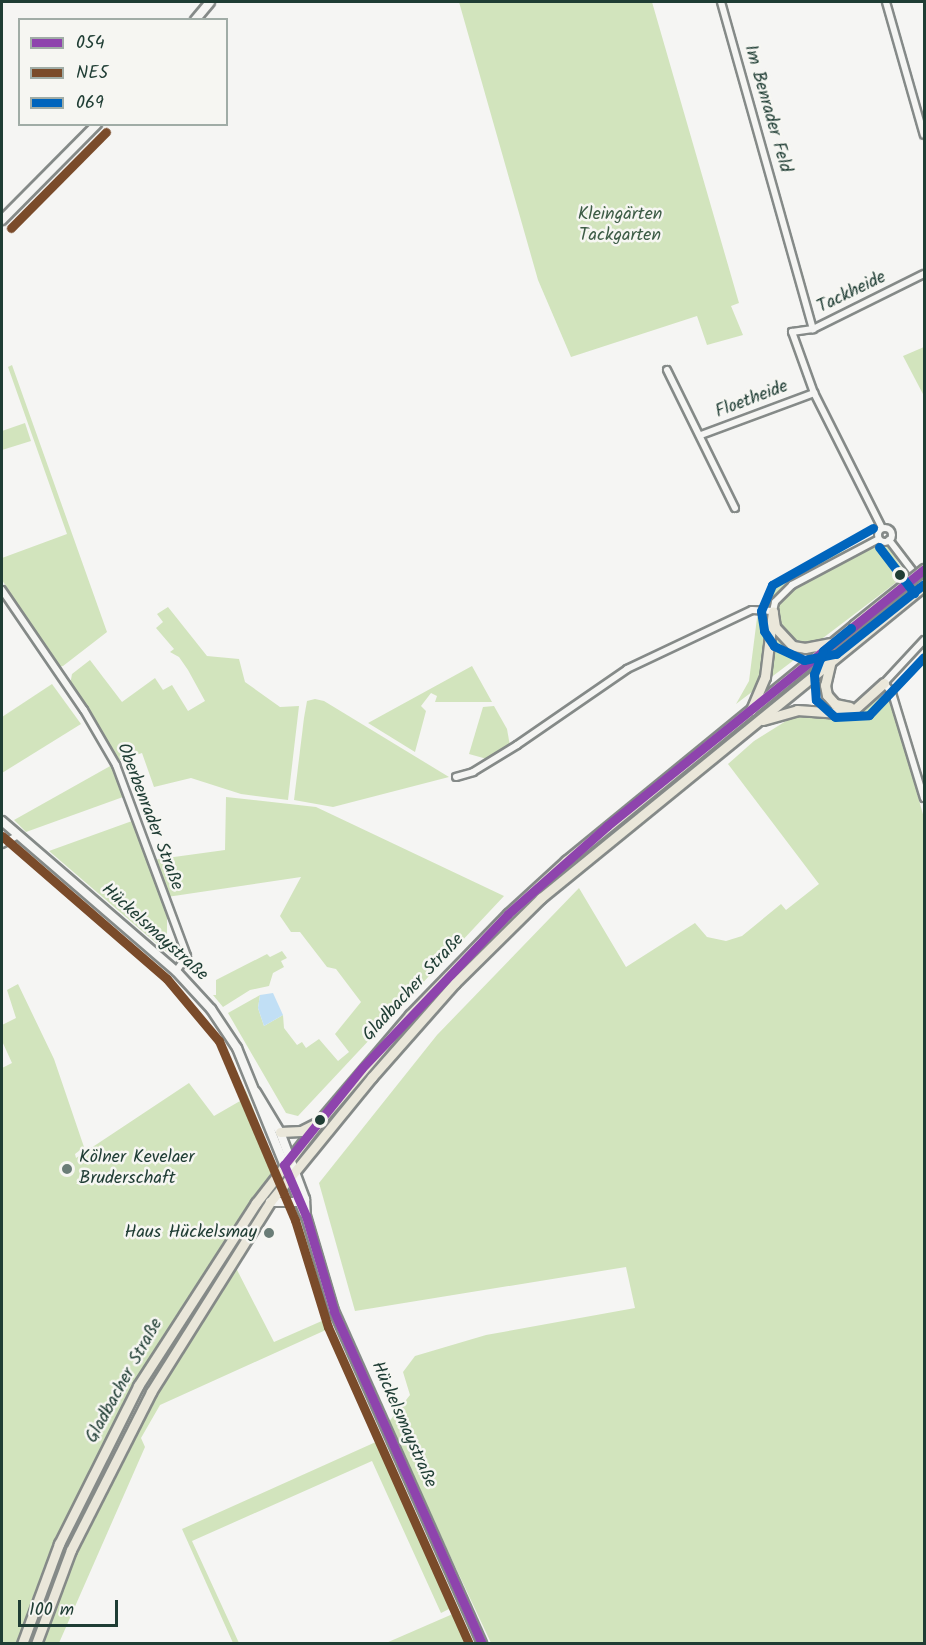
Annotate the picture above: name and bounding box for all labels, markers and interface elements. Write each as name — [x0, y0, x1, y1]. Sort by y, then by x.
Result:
legend — [18, 18, 228, 126]
text: 054 — [76, 29, 105, 58]
street label: Im Benrader Feld — [738, 43, 796, 175]
text: NE5 — [76, 59, 108, 88]
text: 069 — [76, 89, 104, 118]
park label: Kleingärten Tackgarten — [578, 205, 662, 248]
street label: Tackheide — [814, 267, 890, 319]
street label: Floetheide — [713, 376, 791, 424]
unlabelled marker — [894, 569, 906, 581]
street label: Oberbenrader Straße — [111, 740, 187, 894]
street label: Hückelsmaystraße — [96, 879, 212, 987]
street label: Gladbacher Straße — [359, 930, 469, 1046]
unlabelled marker — [314, 1114, 326, 1126]
place label: Kölner Kevelaer Bruderschaft — [79, 1148, 194, 1190]
marker: Kölner Kevelaer Bruderschaft — [60, 1162, 74, 1176]
place label: Haus Hückelsmay — [124, 1222, 257, 1244]
marker: Haus Hückelsmay — [262, 1226, 276, 1240]
street label: Gladbacher Straße — [82, 1315, 168, 1447]
street label: Hückelsmaystraße — [365, 1358, 441, 1492]
scale bar — [21, 1588, 122, 1626]
text: 100 m — [29, 1596, 74, 1625]

